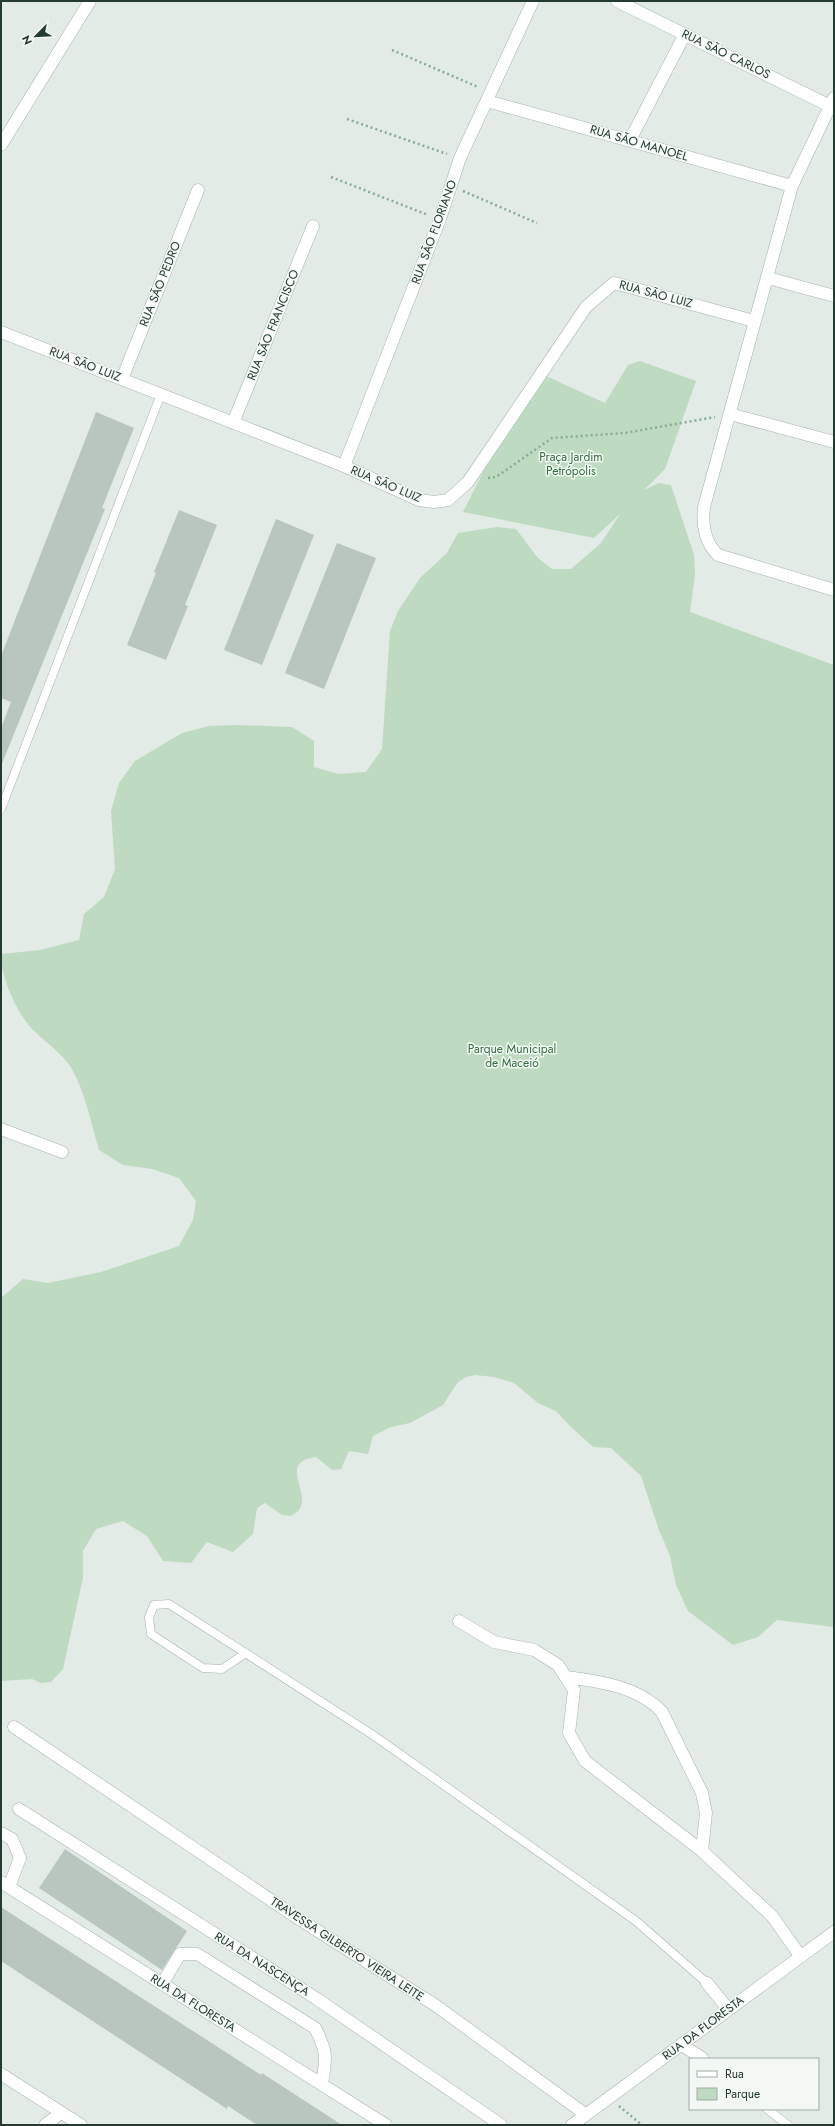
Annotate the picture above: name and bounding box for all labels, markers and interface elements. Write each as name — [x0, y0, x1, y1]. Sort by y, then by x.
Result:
north arrow — [16, 16, 56, 56]
street label: RUA SÃO CARLOS — [679, 25, 774, 83]
text: N — [18, 33, 36, 47]
street label: RUA SÃO MANOEL — [588, 120, 691, 166]
street label: RUA SÃO FLORIANO — [407, 177, 461, 287]
street label: RUA SÃO PEDRO — [135, 239, 185, 329]
street label: RUA SÃO FRANCISCO — [242, 267, 304, 383]
street label: RUA SÃO LUIZ — [617, 276, 695, 313]
street label: RUA SÃO LUIZ — [47, 342, 124, 386]
park label: Praça Jardim Petrópolis — [539, 448, 603, 480]
street label: RUA SÃO LUIZ — [348, 461, 425, 507]
park label: Parque Municipal de Maceió — [468, 1040, 556, 1072]
street label: TRAVESSA GILBERTO VIEIRA LEITE — [267, 1893, 427, 2005]
street label: RUA DA NASCENÇA — [211, 1927, 313, 2001]
street label: RUA DA FLORESTA — [147, 1969, 239, 2037]
street label: RUA DA FLORESTA — [659, 1991, 748, 2065]
legend — [689, 2058, 819, 2110]
text: Rua — [725, 2065, 744, 2083]
text: Parque — [725, 2085, 760, 2103]

